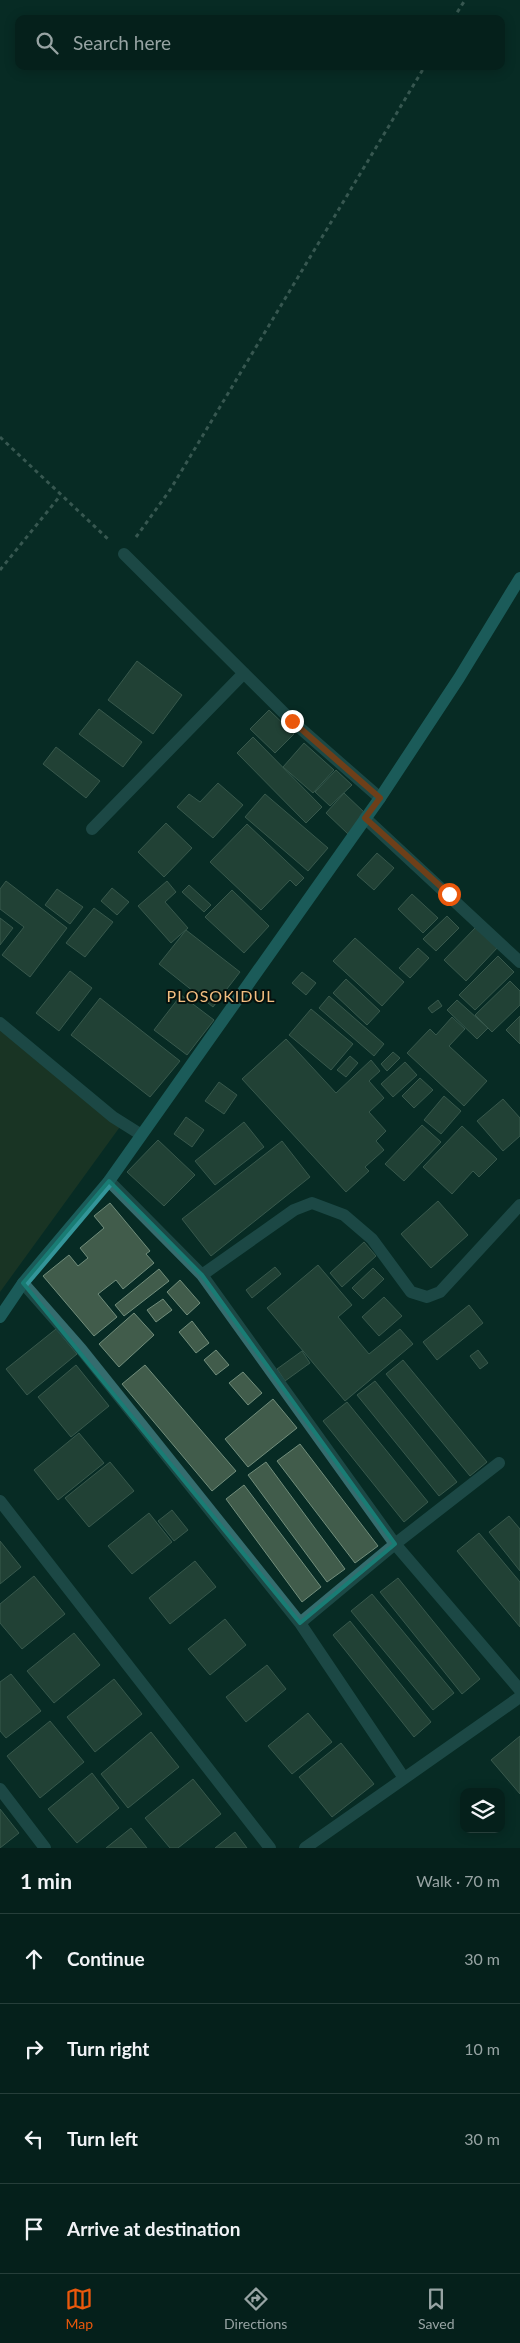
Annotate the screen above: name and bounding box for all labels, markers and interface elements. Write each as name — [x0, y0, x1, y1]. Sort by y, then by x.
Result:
search box — [15, 15, 505, 70]
icon: search — [33, 29, 61, 57]
text: Search here — [73, 31, 171, 54]
route end — [281, 710, 304, 733]
route start — [438, 883, 461, 906]
district label: PLOSOKIDUL — [167, 986, 275, 1005]
map controls — [460, 1788, 505, 1833]
button: layers — [460, 1788, 505, 1833]
text: 1 min — [20, 1868, 72, 1893]
text: Walk · 70 m — [416, 1871, 500, 1890]
icon: ahead — [20, 1945, 48, 1973]
text: Continue — [67, 1947, 145, 1970]
text: 30 m — [464, 1949, 500, 1968]
icon: right — [20, 2035, 48, 2063]
text: Turn right — [67, 2037, 149, 2060]
text: 10 m — [464, 2039, 500, 2058]
icon: left — [20, 2125, 48, 2153]
text: Turn left — [67, 2127, 138, 2150]
text: 30 m — [464, 2129, 500, 2148]
icon: arrive — [20, 2215, 48, 2243]
text: Arrive at destination — [67, 2217, 240, 2240]
tab: Map — [65, 2285, 93, 2332]
tab: Directions — [224, 2285, 287, 2332]
tab: Saved — [418, 2285, 455, 2332]

